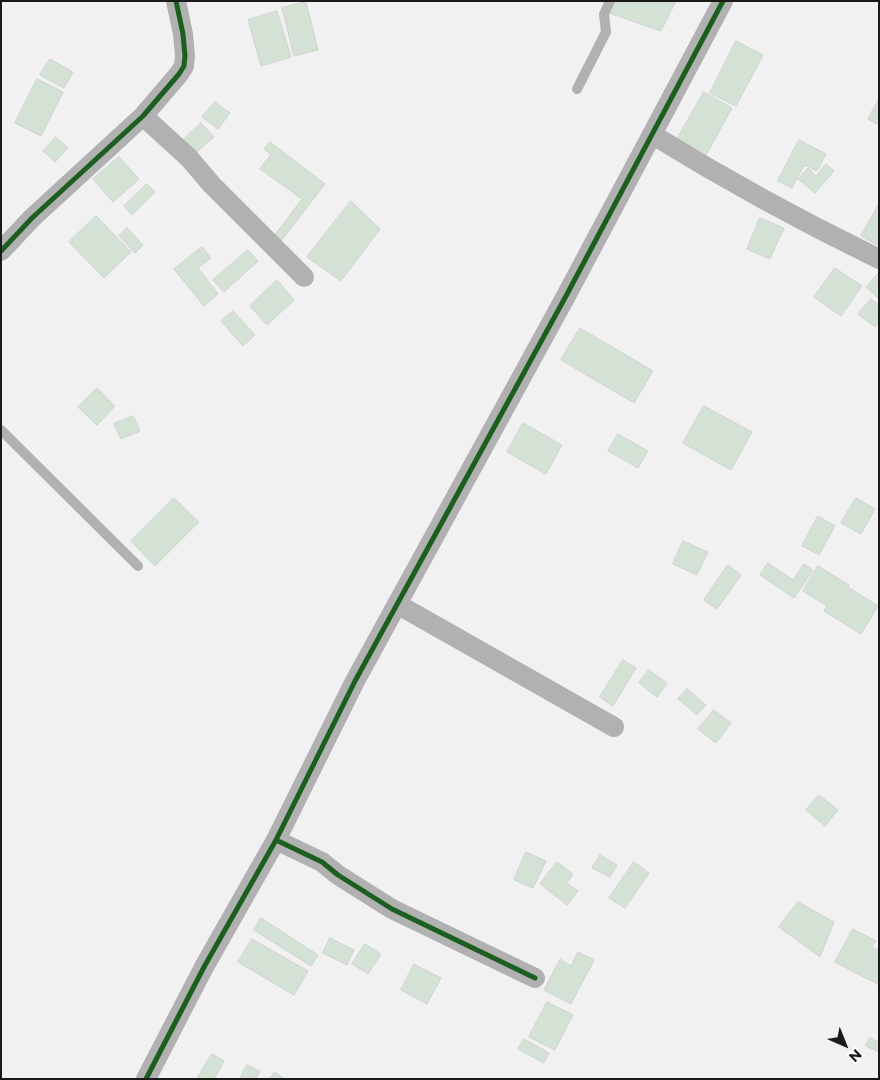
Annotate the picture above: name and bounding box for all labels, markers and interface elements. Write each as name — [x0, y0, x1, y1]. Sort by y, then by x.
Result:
north arrow — [820, 1020, 870, 1070]
text: N — [845, 1045, 866, 1066]

